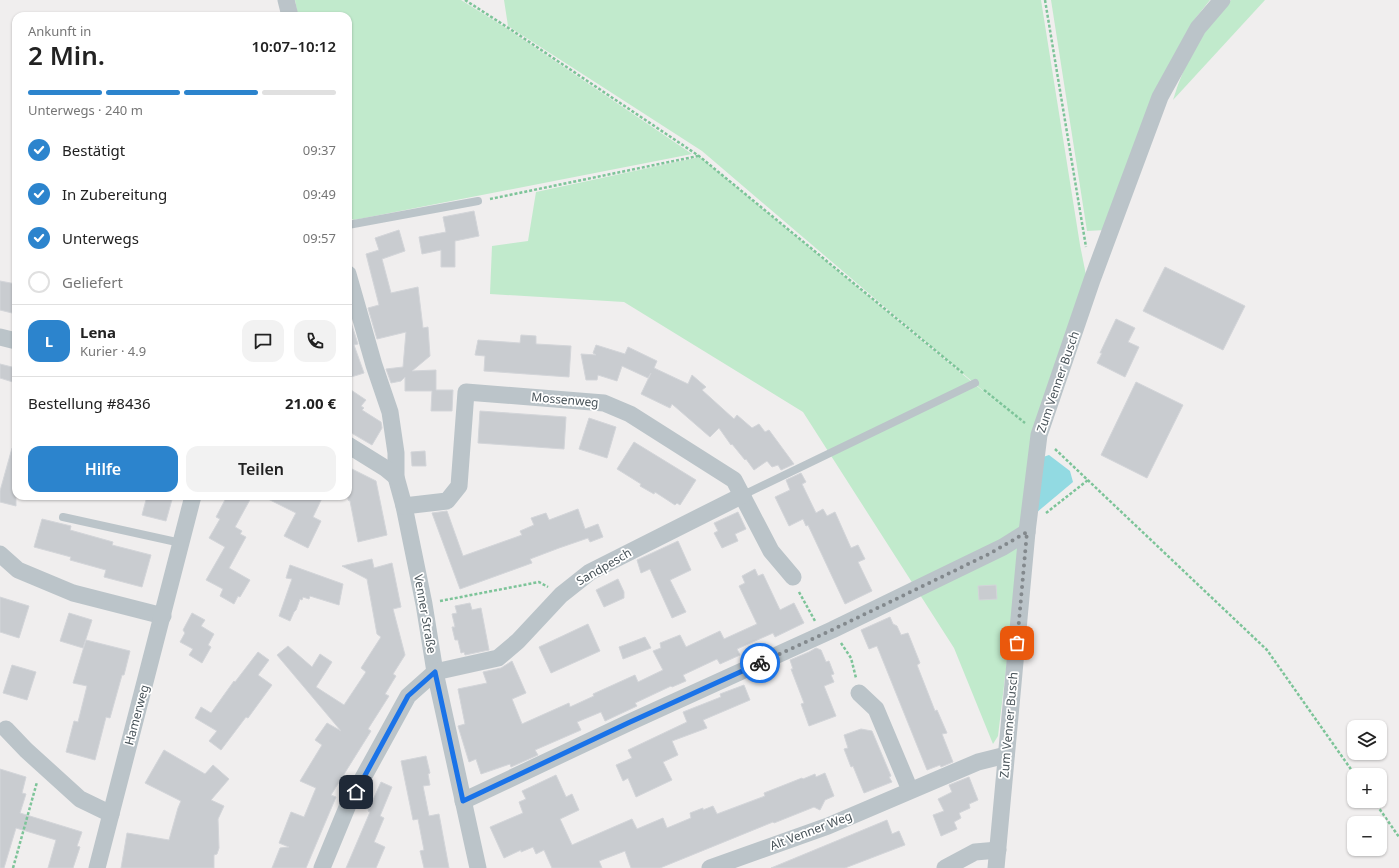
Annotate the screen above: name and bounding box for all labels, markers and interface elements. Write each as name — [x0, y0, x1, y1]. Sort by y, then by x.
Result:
text: Ankunft in — [28, 22, 91, 40]
text: 10:07–10:12 — [252, 36, 336, 56]
text: 2 Min. — [28, 37, 105, 73]
text: Unterwegs · 240 m — [28, 101, 143, 119]
icon: check — [28, 139, 50, 161]
text: Bestätigt — [62, 140, 125, 160]
text: 09:37 — [303, 141, 336, 159]
icon: check — [28, 183, 50, 205]
text: In Zubereitung — [62, 184, 167, 204]
text: 09:49 — [303, 185, 336, 203]
icon: check — [28, 227, 50, 249]
text: Unterwegs — [62, 228, 139, 248]
text: 09:57 — [303, 229, 336, 247]
text: Geliefert — [62, 272, 123, 292]
button: chat — [242, 320, 284, 362]
button: phone — [294, 320, 336, 362]
text: Lena — [80, 322, 116, 342]
street label: Zum Venner Busch — [1032, 329, 1083, 435]
text: L — [45, 331, 53, 351]
text: Kurier · 4.9 — [80, 342, 146, 360]
street label: Mossenweg — [531, 388, 599, 411]
text: Bestellung #8436 — [28, 393, 151, 413]
text: 21.00 € — [285, 393, 336, 413]
button: Hilfe — [28, 446, 178, 492]
button: Teilen — [186, 446, 336, 492]
street label: Sandpesch — [573, 544, 635, 589]
street label: Venner Straße — [410, 573, 441, 655]
pin — [1000, 626, 1034, 660]
icon: bag — [1006, 632, 1028, 654]
courier — [740, 643, 780, 683]
icon: bike — [749, 652, 771, 674]
street label: Zum Venner Busch — [995, 671, 1022, 779]
street label: Hamerweg — [120, 683, 153, 747]
map controls — [1347, 720, 1387, 856]
button: layers — [1347, 720, 1387, 760]
button: + — [1347, 768, 1387, 808]
pin — [339, 775, 373, 809]
icon: home — [345, 781, 367, 803]
street label: Alt Venner Weg — [767, 807, 854, 854]
button: − — [1347, 816, 1387, 856]

